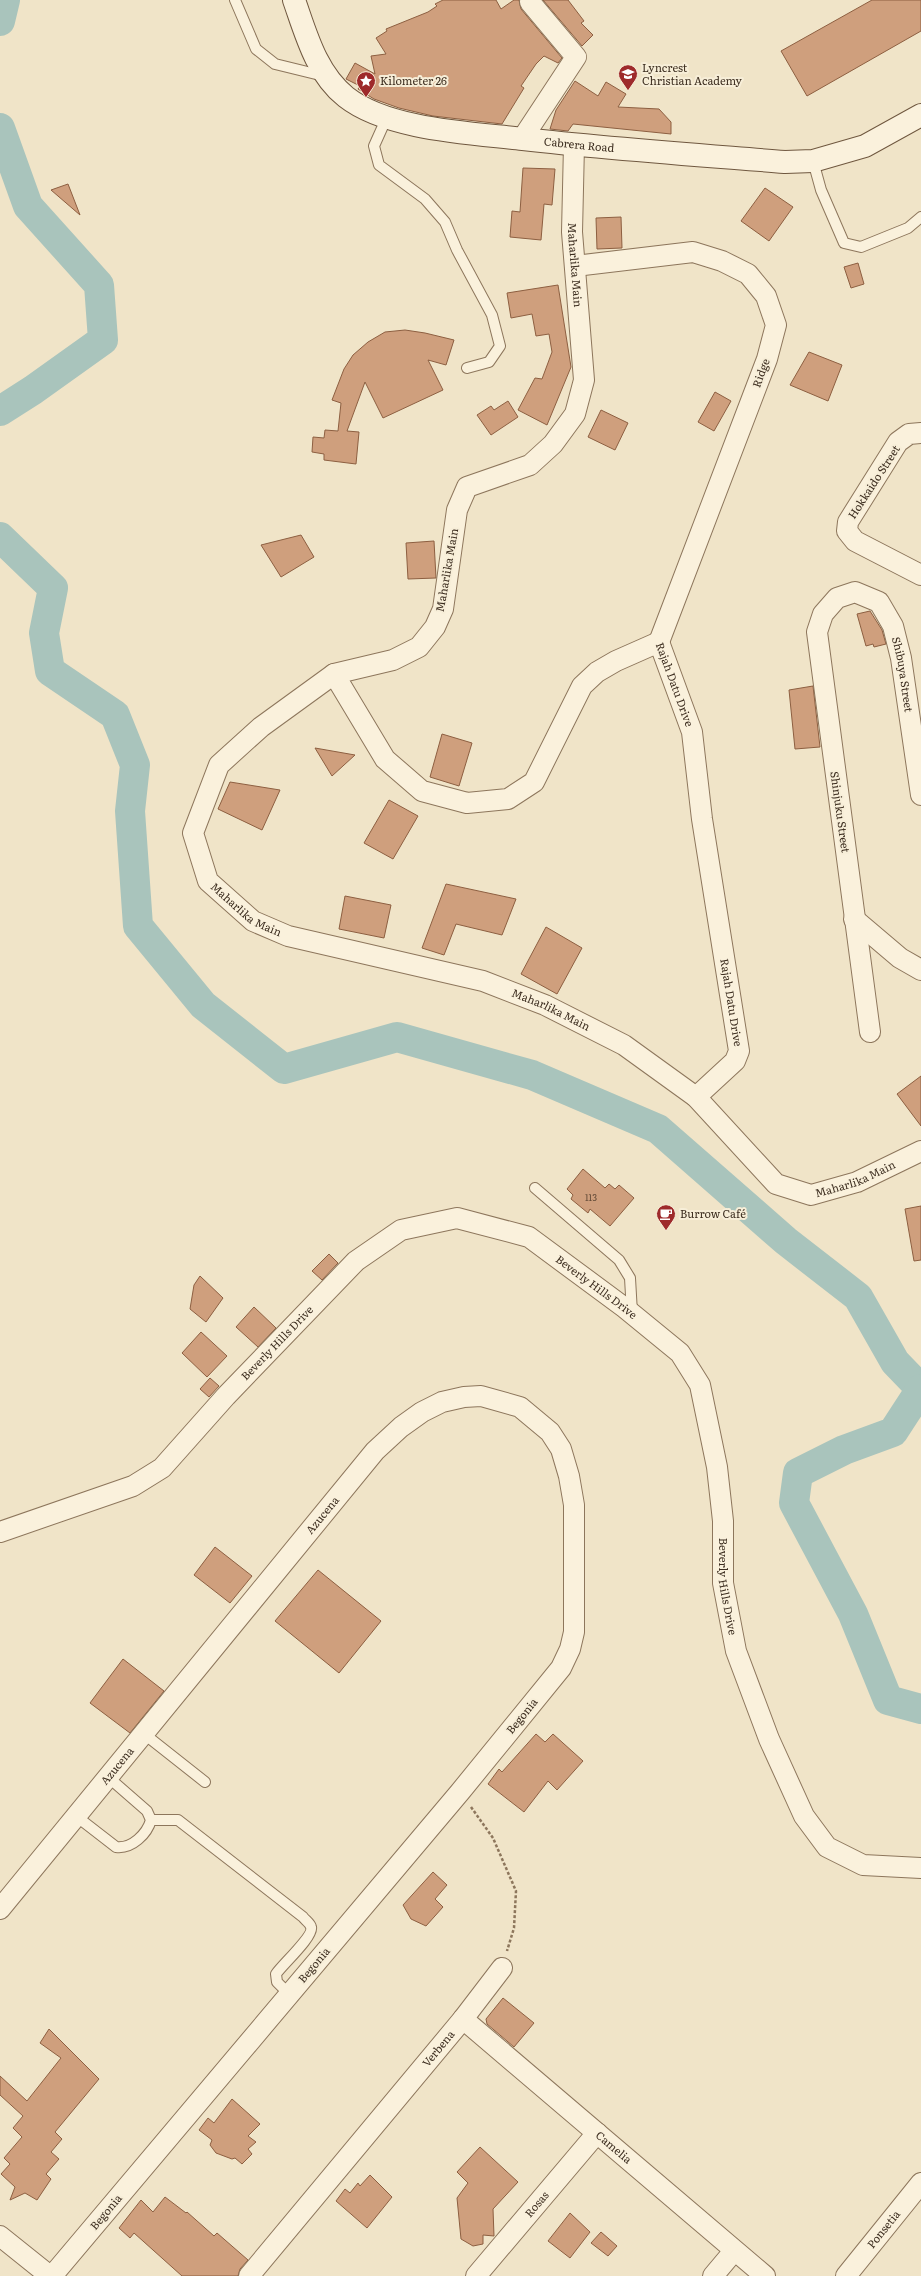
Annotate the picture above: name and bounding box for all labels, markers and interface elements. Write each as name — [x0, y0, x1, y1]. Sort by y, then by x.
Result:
place label: Lyncrest Christian Academy — [642, 59, 743, 88]
school or university icon: Lyncrest Christian Academy — [617, 63, 639, 91]
place icon: Kilometer 26 — [355, 70, 377, 98]
place label: Kilometer 26 — [380, 72, 447, 88]
street label: Cabrera Road — [543, 132, 615, 155]
street label: Maharlika Main — [565, 222, 587, 308]
street label: Ridge — [747, 356, 773, 389]
street label: Hokkaido Street — [843, 441, 903, 522]
street label: Maharlika Main — [431, 527, 461, 613]
street label: Shibuya Street — [889, 635, 918, 714]
street label: Rajah Datu Drive — [653, 640, 698, 729]
street label: Shinjuku Street — [827, 770, 855, 854]
street label: Maharlika Main — [208, 878, 285, 939]
street label: Rajah Datu Drive — [717, 957, 747, 1048]
street label: Maharlika Main — [510, 984, 593, 1034]
street label: Maharlika Main — [813, 1156, 898, 1200]
house number: 113 — [585, 1190, 597, 1204]
cafe icon: Burrow Café — [655, 1203, 677, 1231]
place label: Burrow Café — [680, 1205, 746, 1221]
street label: Beverly Hills Drive — [553, 1251, 641, 1322]
street label: Beverly Hills Drive — [237, 1301, 316, 1383]
street label: Azucena — [301, 1492, 342, 1537]
street label: Beverly Hills Drive — [715, 1538, 742, 1636]
street label: Begonia — [502, 1694, 541, 1737]
street label: Azucena — [96, 1743, 137, 1788]
street label: Begonia — [294, 1943, 333, 1986]
street label: Verbena — [418, 2026, 458, 2070]
street label: Camelia — [593, 2127, 636, 2167]
street label: Rosas — [520, 2187, 552, 2220]
street label: Begonia — [86, 2190, 125, 2233]
street label: Ponsetia — [863, 2206, 903, 2251]

